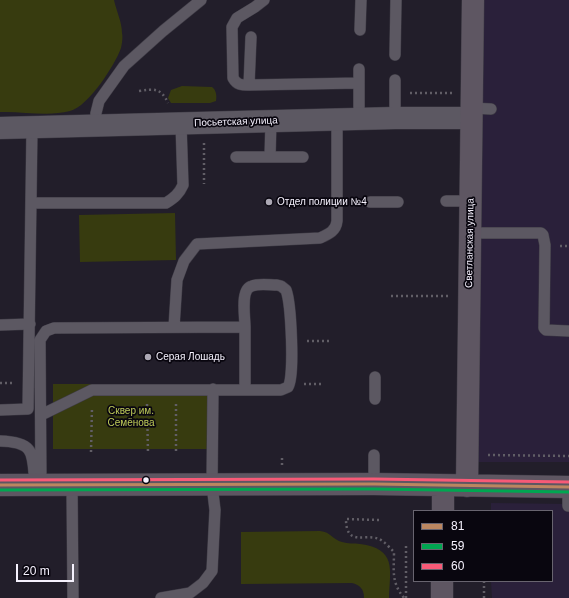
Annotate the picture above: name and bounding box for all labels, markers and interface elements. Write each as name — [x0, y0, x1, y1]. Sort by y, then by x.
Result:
street label: Посьетская улица — [194, 115, 278, 129]
place label: Отдел полиции №4 — [277, 196, 367, 208]
marker: Отдел полиции №4 — [264, 197, 274, 207]
street label: Светланская улица — [463, 198, 477, 288]
place label: Серая Лошадь — [156, 351, 225, 363]
marker: Серая Лошадь — [143, 352, 153, 362]
park label: Сквер им. Семёнова — [107, 405, 155, 428]
unlabelled marker — [141, 475, 151, 485]
legend — [413, 510, 553, 582]
text: 81 — [451, 519, 464, 533]
text: 59 — [451, 539, 464, 553]
scale bar — [18, 556, 76, 582]
text: 60 — [451, 559, 464, 573]
text: 20 m — [23, 564, 50, 578]

